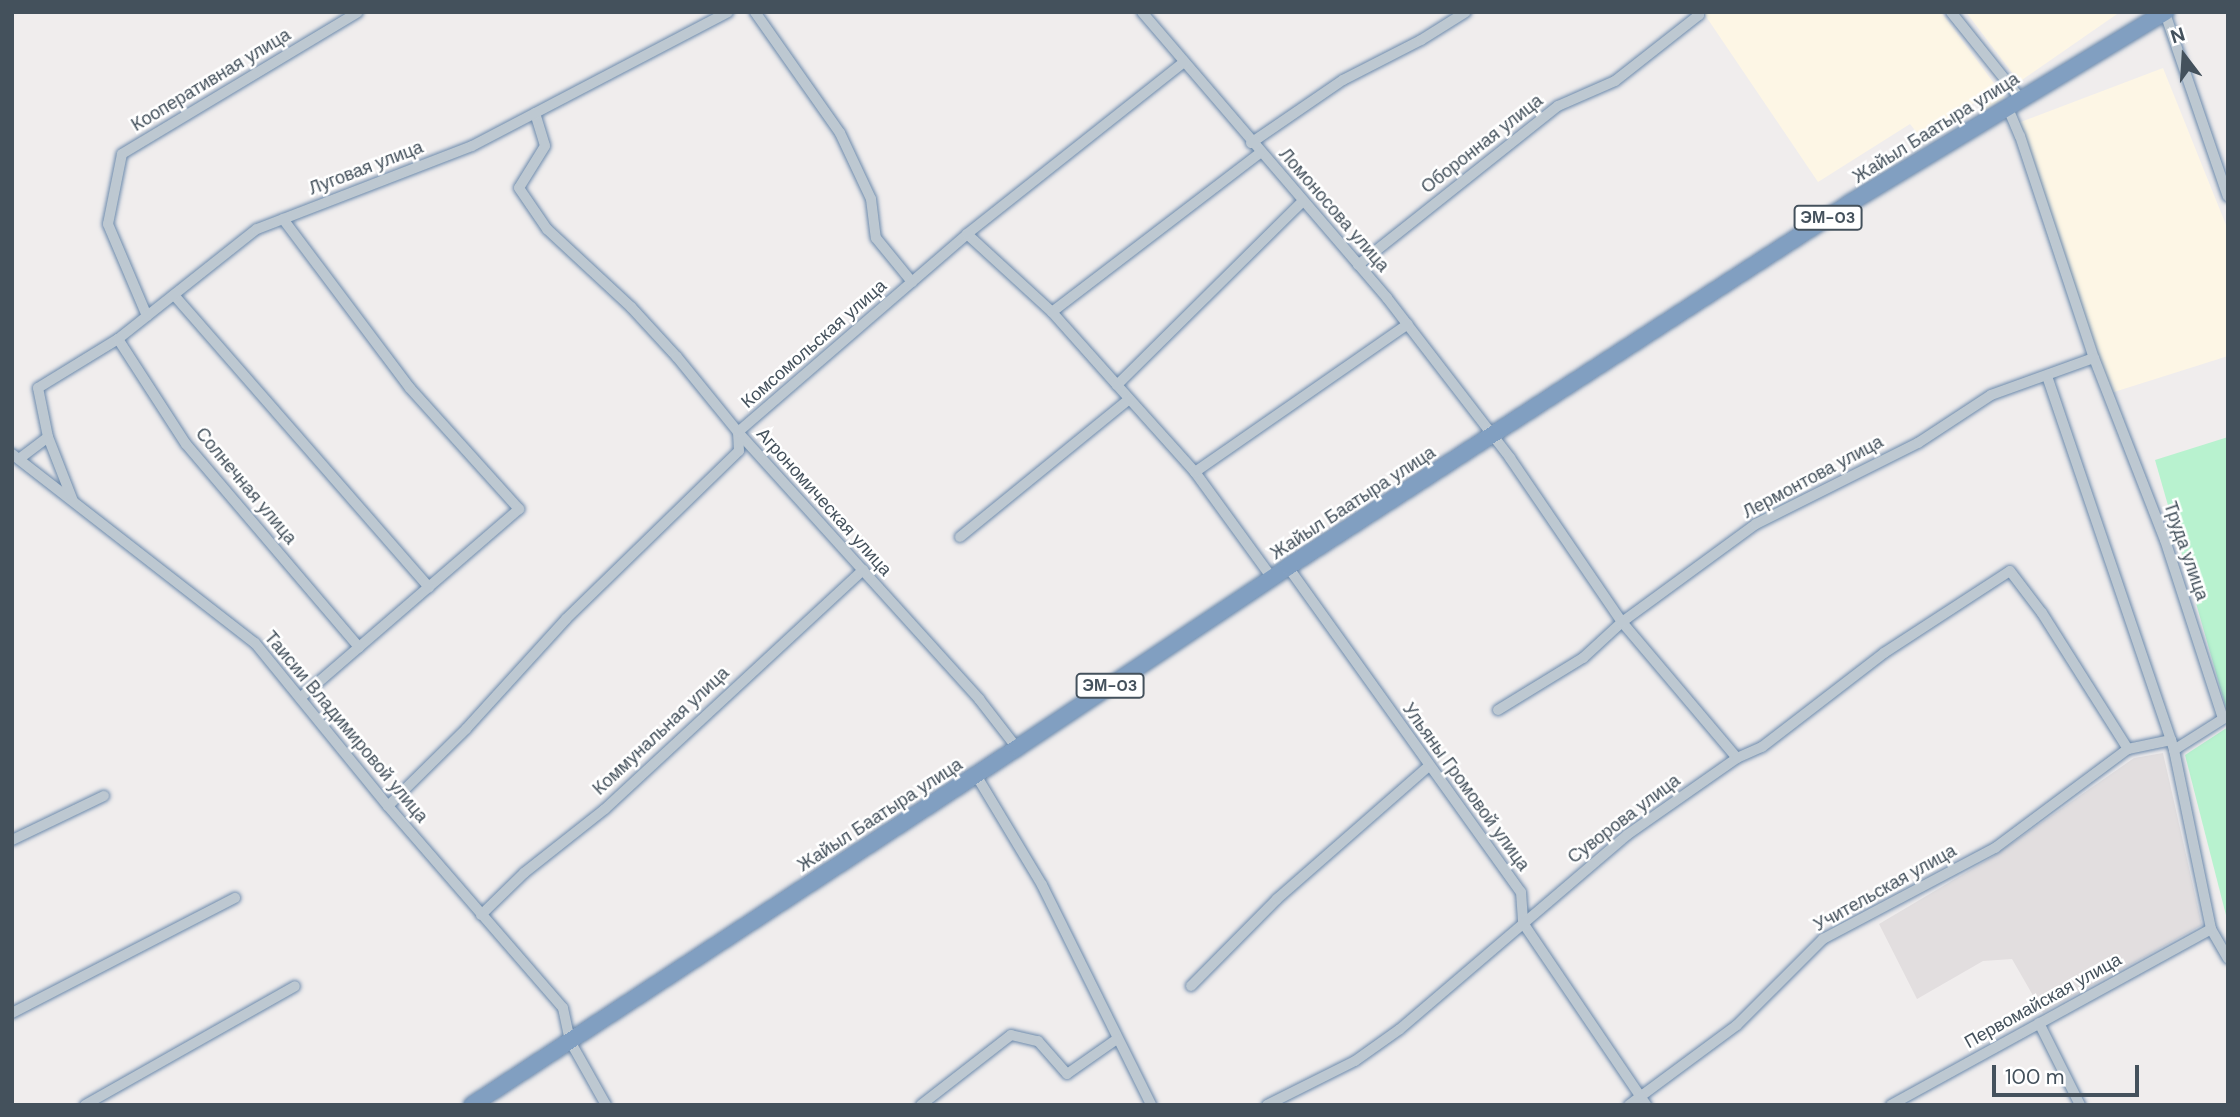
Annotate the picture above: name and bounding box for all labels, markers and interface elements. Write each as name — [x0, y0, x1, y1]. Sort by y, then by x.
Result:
north arrow — [2149, 21, 2219, 91]
text: N — [2167, 21, 2188, 49]
street label: Кооперативная улица — [128, 24, 294, 136]
street label: Жайыл Баатыра улица — [1849, 68, 2023, 188]
street label: Оборонная улица — [1417, 90, 1547, 198]
street label: Луговая улица — [306, 136, 426, 200]
street label: Ломоносова улица — [1274, 144, 1394, 276]
road number: ЭМ-03 — [1793, 206, 1863, 230]
street label: Комсомольская улица — [737, 275, 891, 413]
street label: Солнечная улица — [191, 423, 301, 549]
street label: Агрономическая улица — [752, 424, 896, 580]
street label: Лермонтова улица — [1739, 431, 1887, 523]
street label: Жайыл Баатыра улица — [1267, 442, 1439, 564]
street label: Труда улица — [2159, 499, 2213, 603]
street label: Таисии Владимировой улица — [260, 627, 432, 827]
street label: Коммунальная улица — [588, 662, 734, 800]
road number: ЭМ-03 — [1075, 674, 1145, 698]
street label: Ульяны Громовой улица — [1398, 699, 1534, 875]
street label: Жайыл Баатыра улица — [794, 754, 966, 876]
street label: Суворова улица — [1564, 770, 1684, 868]
street label: Учительская улица — [1810, 840, 1960, 936]
street label: Первомайская улица — [1961, 949, 2125, 1053]
scale bar — [1995, 1050, 2142, 1094]
text: 100 m — [2005, 1063, 2065, 1091]

